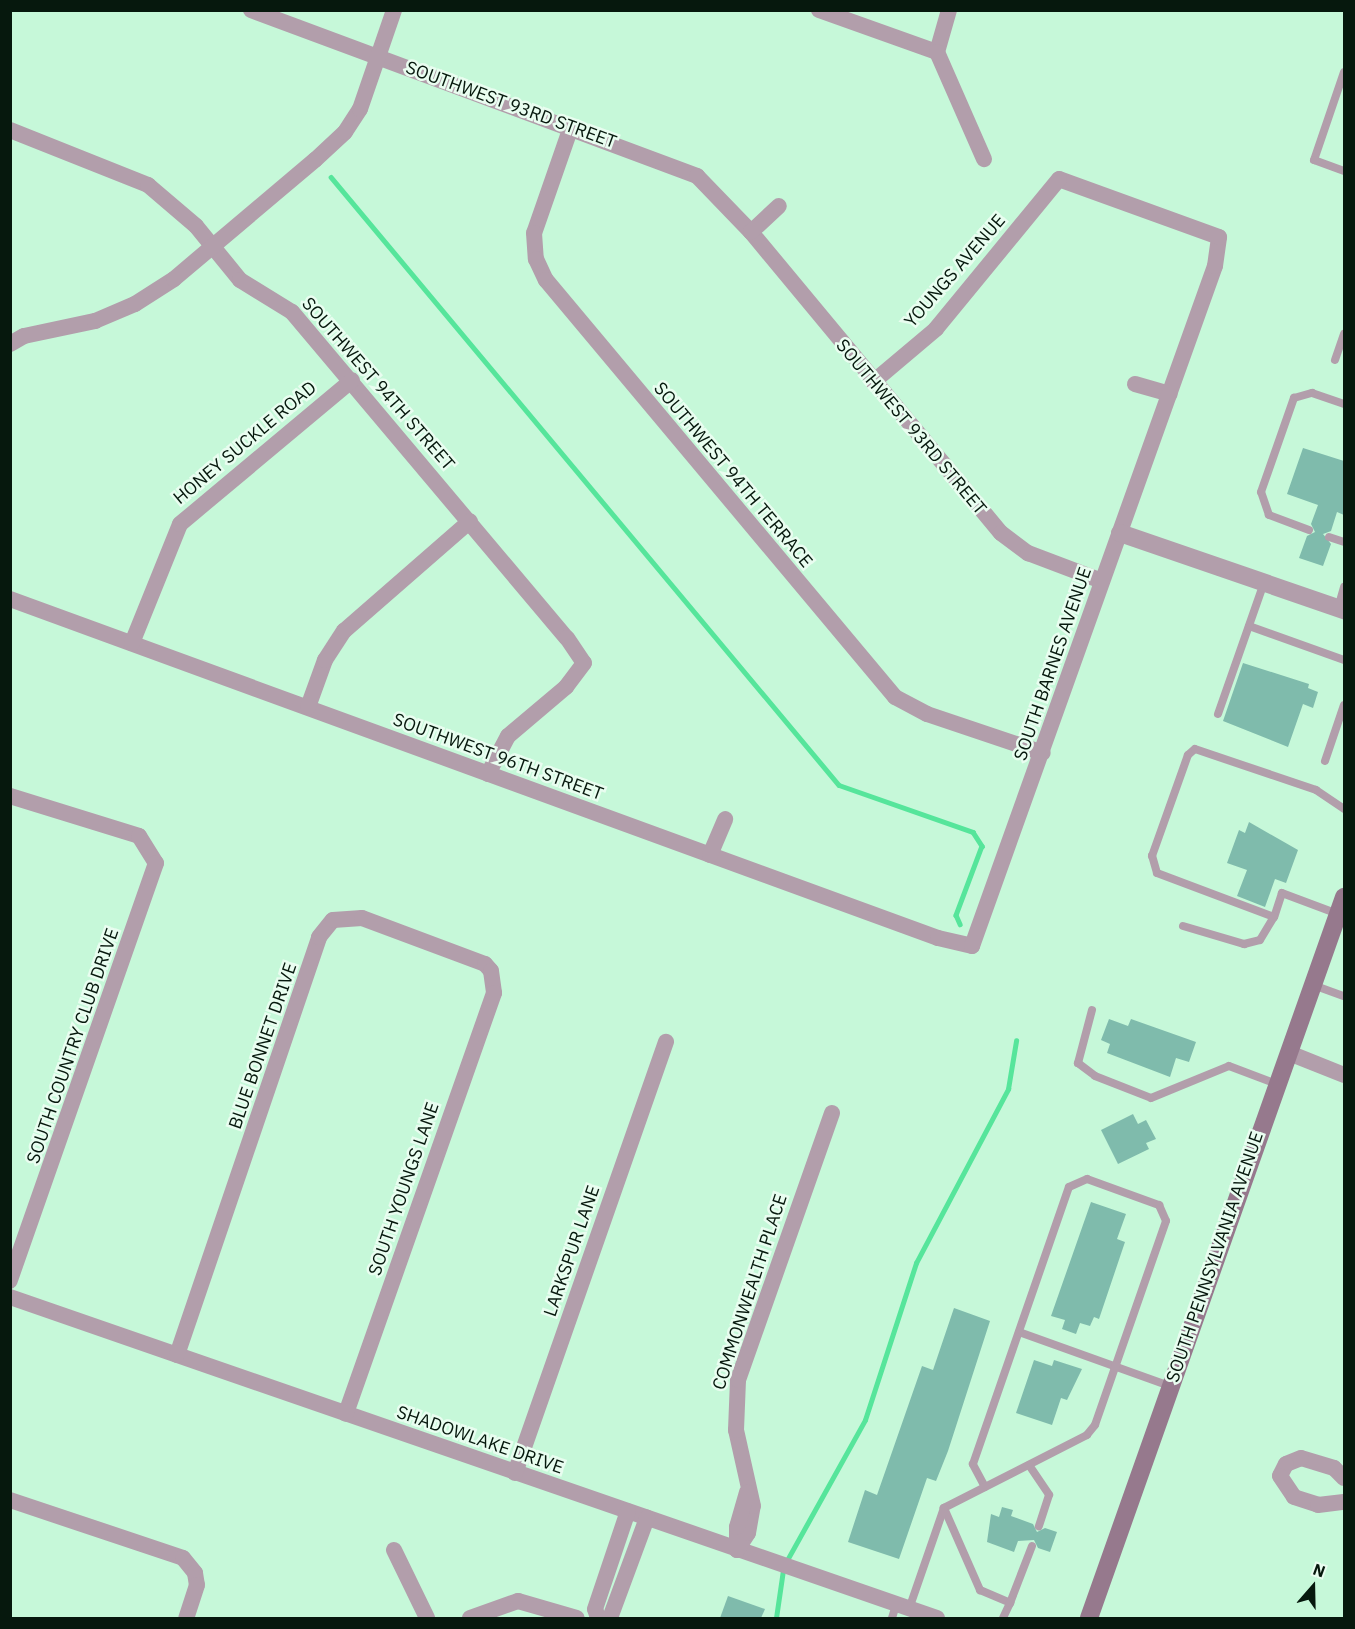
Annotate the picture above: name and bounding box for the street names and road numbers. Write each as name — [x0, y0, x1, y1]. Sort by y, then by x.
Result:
street label: SOUTHWEST 93RD STREET — [403, 57, 619, 153]
street label: YOUNGS AVENUE — [900, 210, 1010, 332]
street label: SOUTHWEST 94TH STREET — [297, 293, 459, 475]
street label: SOUTHWEST 93RD STREET — [831, 335, 991, 519]
street label: HONEY SUCKLE ROAD — [169, 377, 321, 509]
street label: SOUTHWEST 94TH TERRACE — [649, 378, 817, 572]
street label: SOUTH BARNES AVENUE — [1010, 565, 1096, 763]
street label: SOUTHWEST 96TH STREET — [390, 709, 606, 805]
street label: SOUTH COUNTRY CLUB DRIVE — [22, 925, 124, 1167]
street label: BLUE BONNET DRIVE — [224, 960, 302, 1132]
street label: SOUTH YOUNGS LANE — [364, 1100, 444, 1278]
street label: SOUTH PENNSYLVANIA AVENUE — [1162, 1129, 1268, 1385]
street label: LARKSPUR LANE — [539, 1183, 605, 1319]
street label: COMMONWEALTH PLACE — [708, 1191, 792, 1393]
street label: SHADOWLAKE DRIVE — [394, 1401, 566, 1479]

